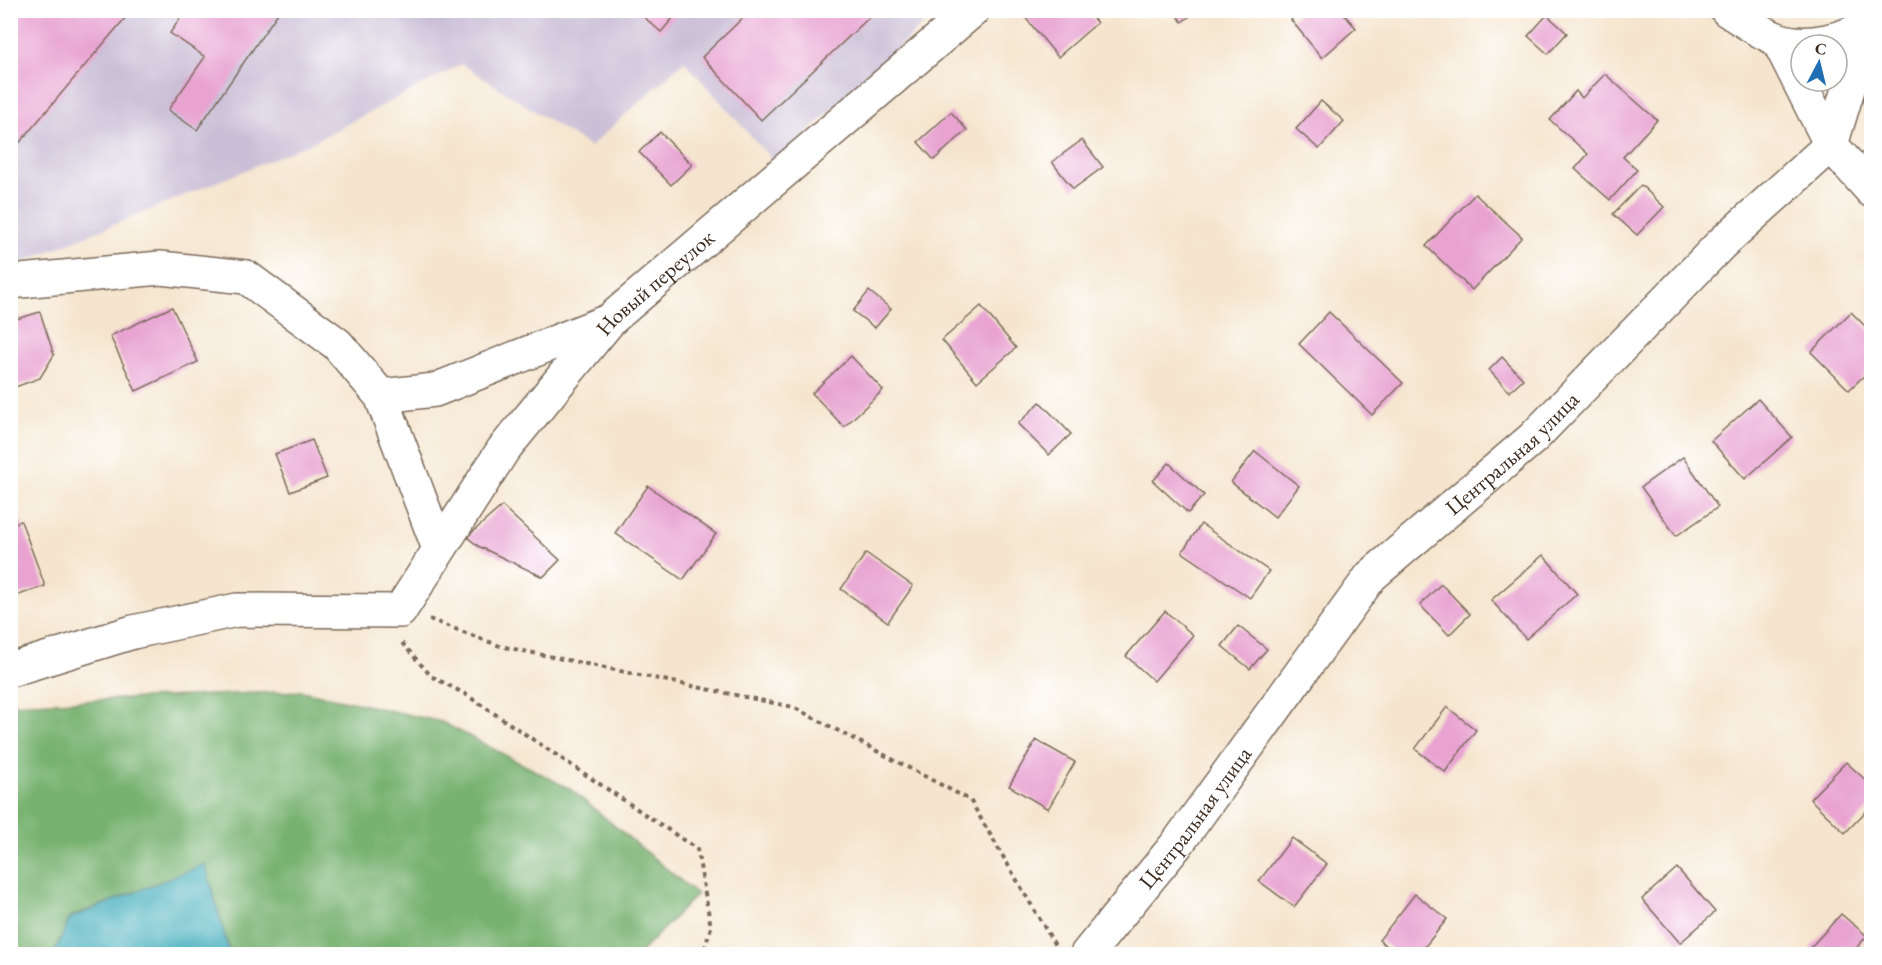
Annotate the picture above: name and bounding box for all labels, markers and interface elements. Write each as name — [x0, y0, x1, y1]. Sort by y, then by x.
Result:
north arrow — [1789, 33, 1849, 93]
text: С — [1814, 37, 1828, 60]
street label: Новый переулок — [589, 223, 721, 342]
street label: Центральная улица — [1439, 385, 1585, 522]
street label: Центральная улица — [1132, 741, 1258, 895]

